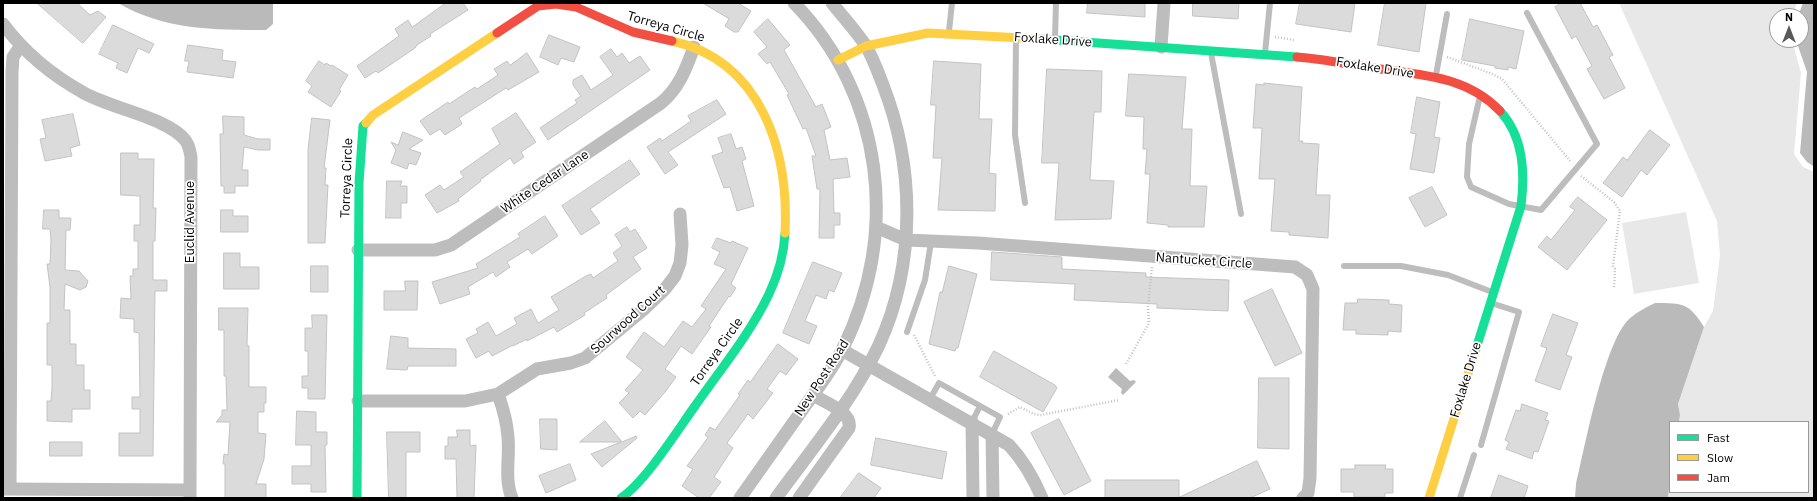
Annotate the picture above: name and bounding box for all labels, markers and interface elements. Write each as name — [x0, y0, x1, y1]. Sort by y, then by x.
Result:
street label: Torreya Circle — [625, 8, 707, 46]
north arrow — [1769, 8, 1809, 48]
text: N — [1785, 10, 1793, 24]
street label: Foxlake Drive — [1013, 29, 1093, 51]
street label: Foxlake Drive — [1335, 54, 1415, 82]
street label: Torreya Circle — [338, 138, 356, 218]
street label: White Cedar Lane — [498, 147, 592, 217]
street label: Euclid Avenue — [182, 181, 198, 263]
street label: Nantucket Circle — [1155, 250, 1253, 272]
street label: Sourwood Court — [588, 283, 668, 357]
street label: Torreya Circle — [688, 315, 746, 389]
street label: New Post Road — [792, 337, 852, 419]
street label: Foxlake Drive — [1447, 340, 1485, 420]
legend — [1669, 421, 1809, 493]
text: Fast — [1707, 430, 1730, 445]
text: Slow — [1707, 450, 1733, 465]
text: Jam — [1707, 470, 1730, 485]

